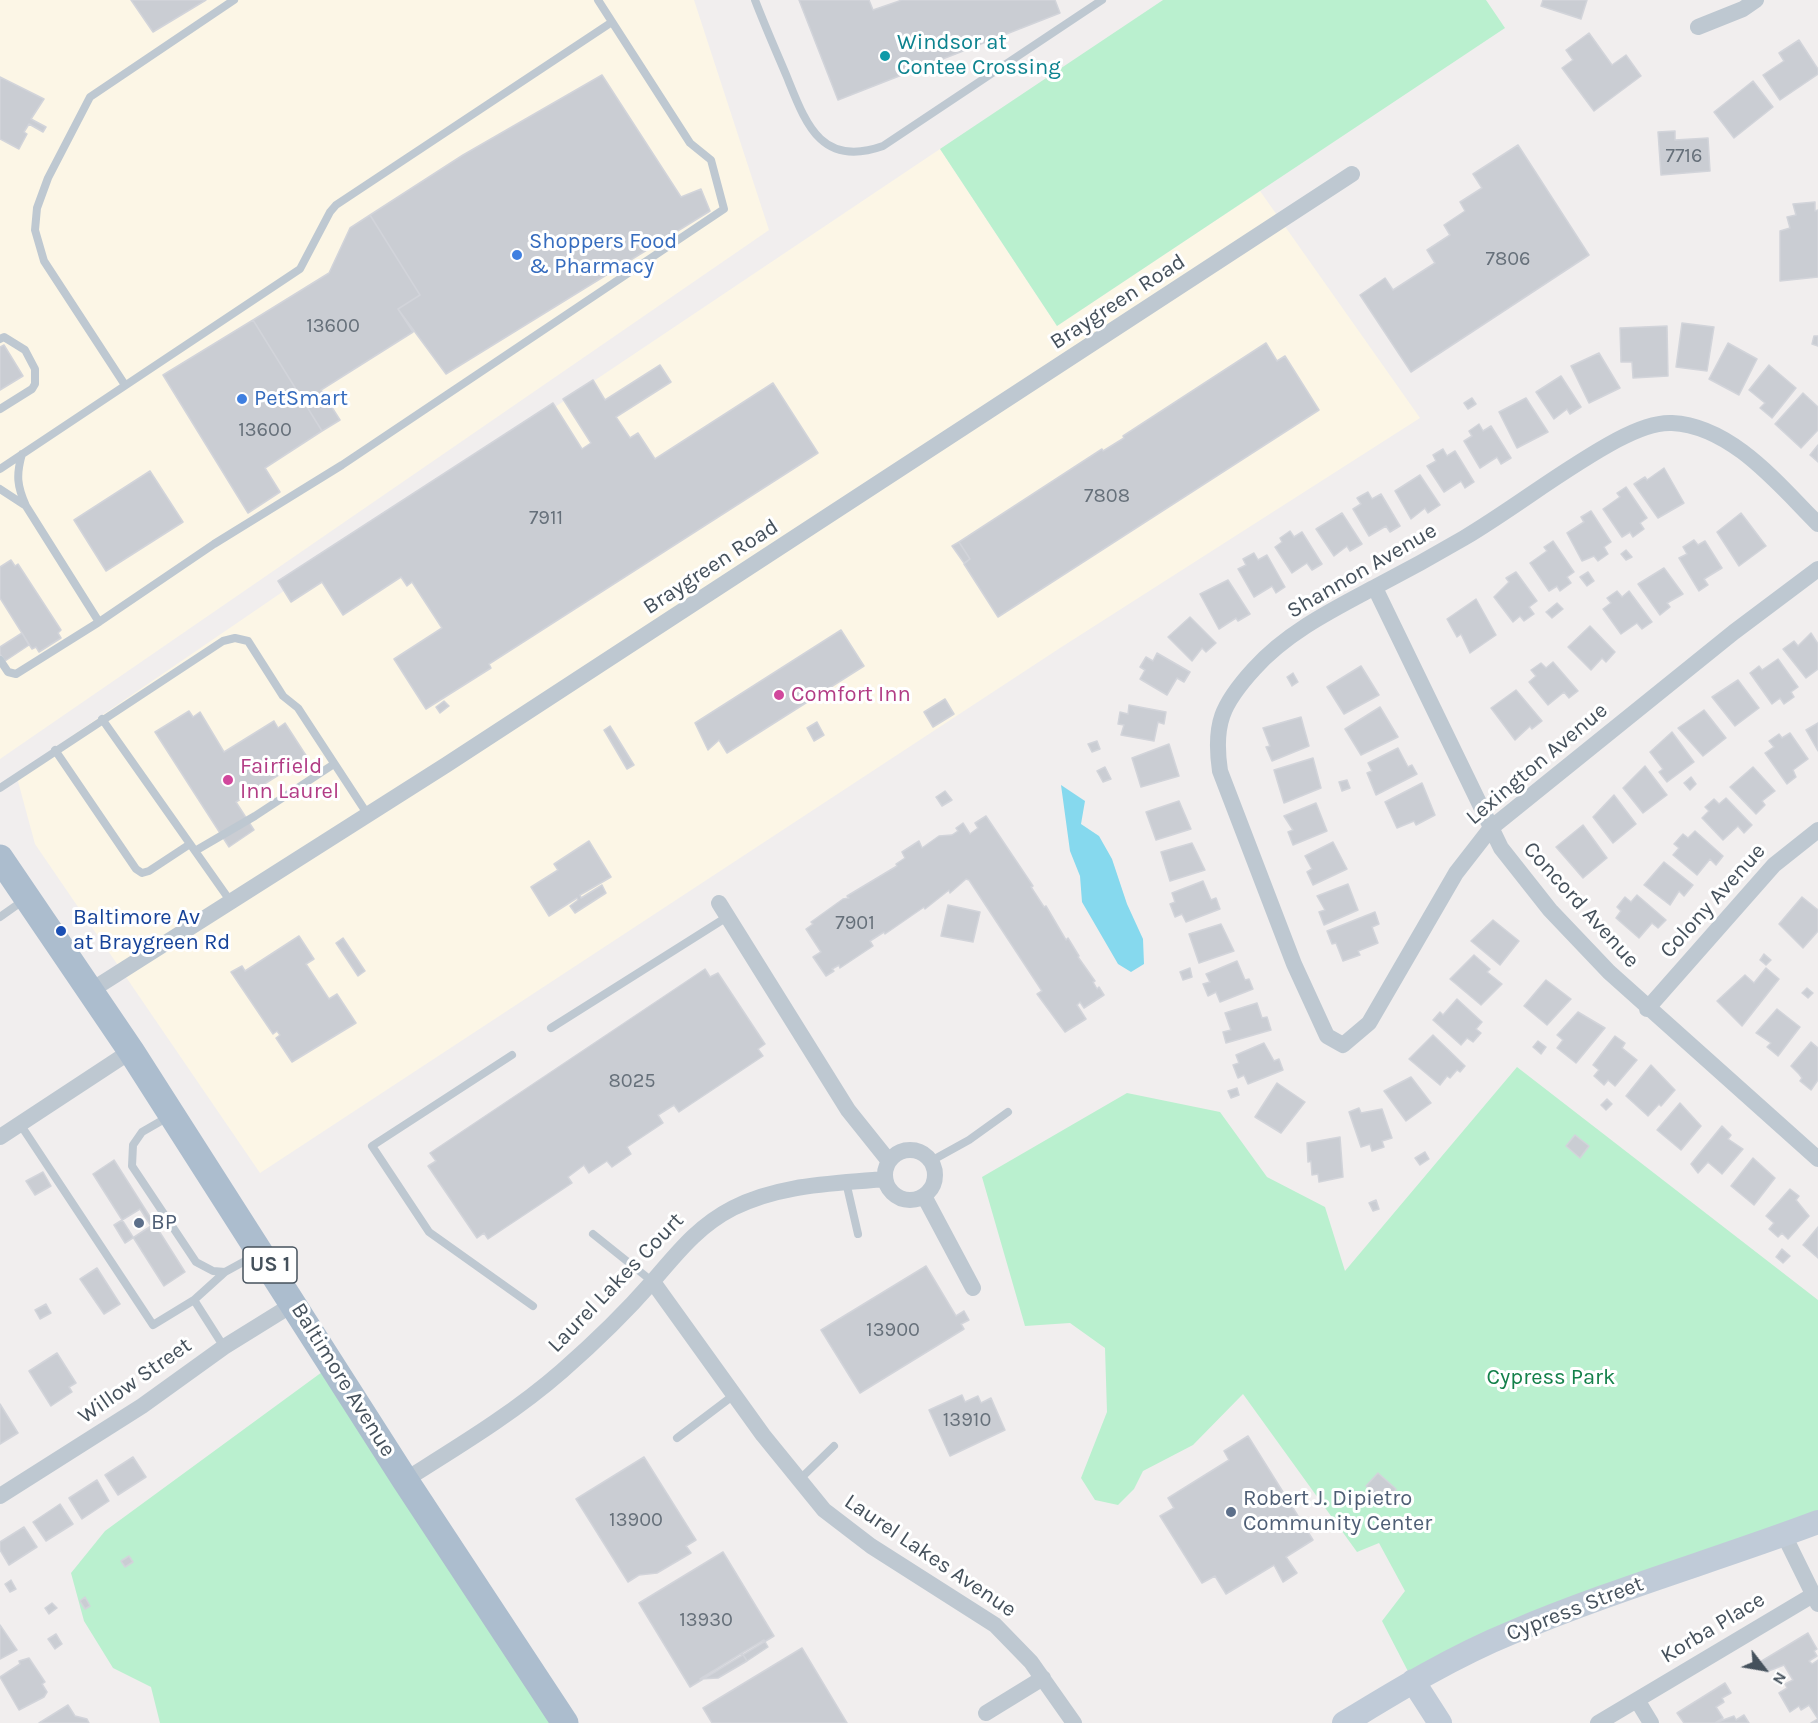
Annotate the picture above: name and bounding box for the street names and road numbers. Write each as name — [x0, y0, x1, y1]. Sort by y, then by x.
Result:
street label: Braygreen Road — [1045, 248, 1191, 356]
street label: Braygreen Road — [638, 513, 784, 621]
street label: Shannon Avenue — [1283, 518, 1441, 624]
street label: Lexington Avenue — [1461, 697, 1613, 831]
street label: Concord Avenue — [1517, 836, 1645, 974]
street label: Colony Avenue — [1655, 838, 1771, 964]
street label: Laurel Lakes Court — [542, 1208, 690, 1358]
road number: US 1 — [243, 1247, 297, 1283]
street label: Baltimore Avenue — [285, 1298, 401, 1462]
street label: Willow Street — [73, 1332, 197, 1430]
street label: Laurel Lakes Avenue — [839, 1489, 1021, 1623]
street label: Cypress Street — [1503, 1571, 1647, 1647]
street label: Korba Place — [1656, 1587, 1770, 1669]

